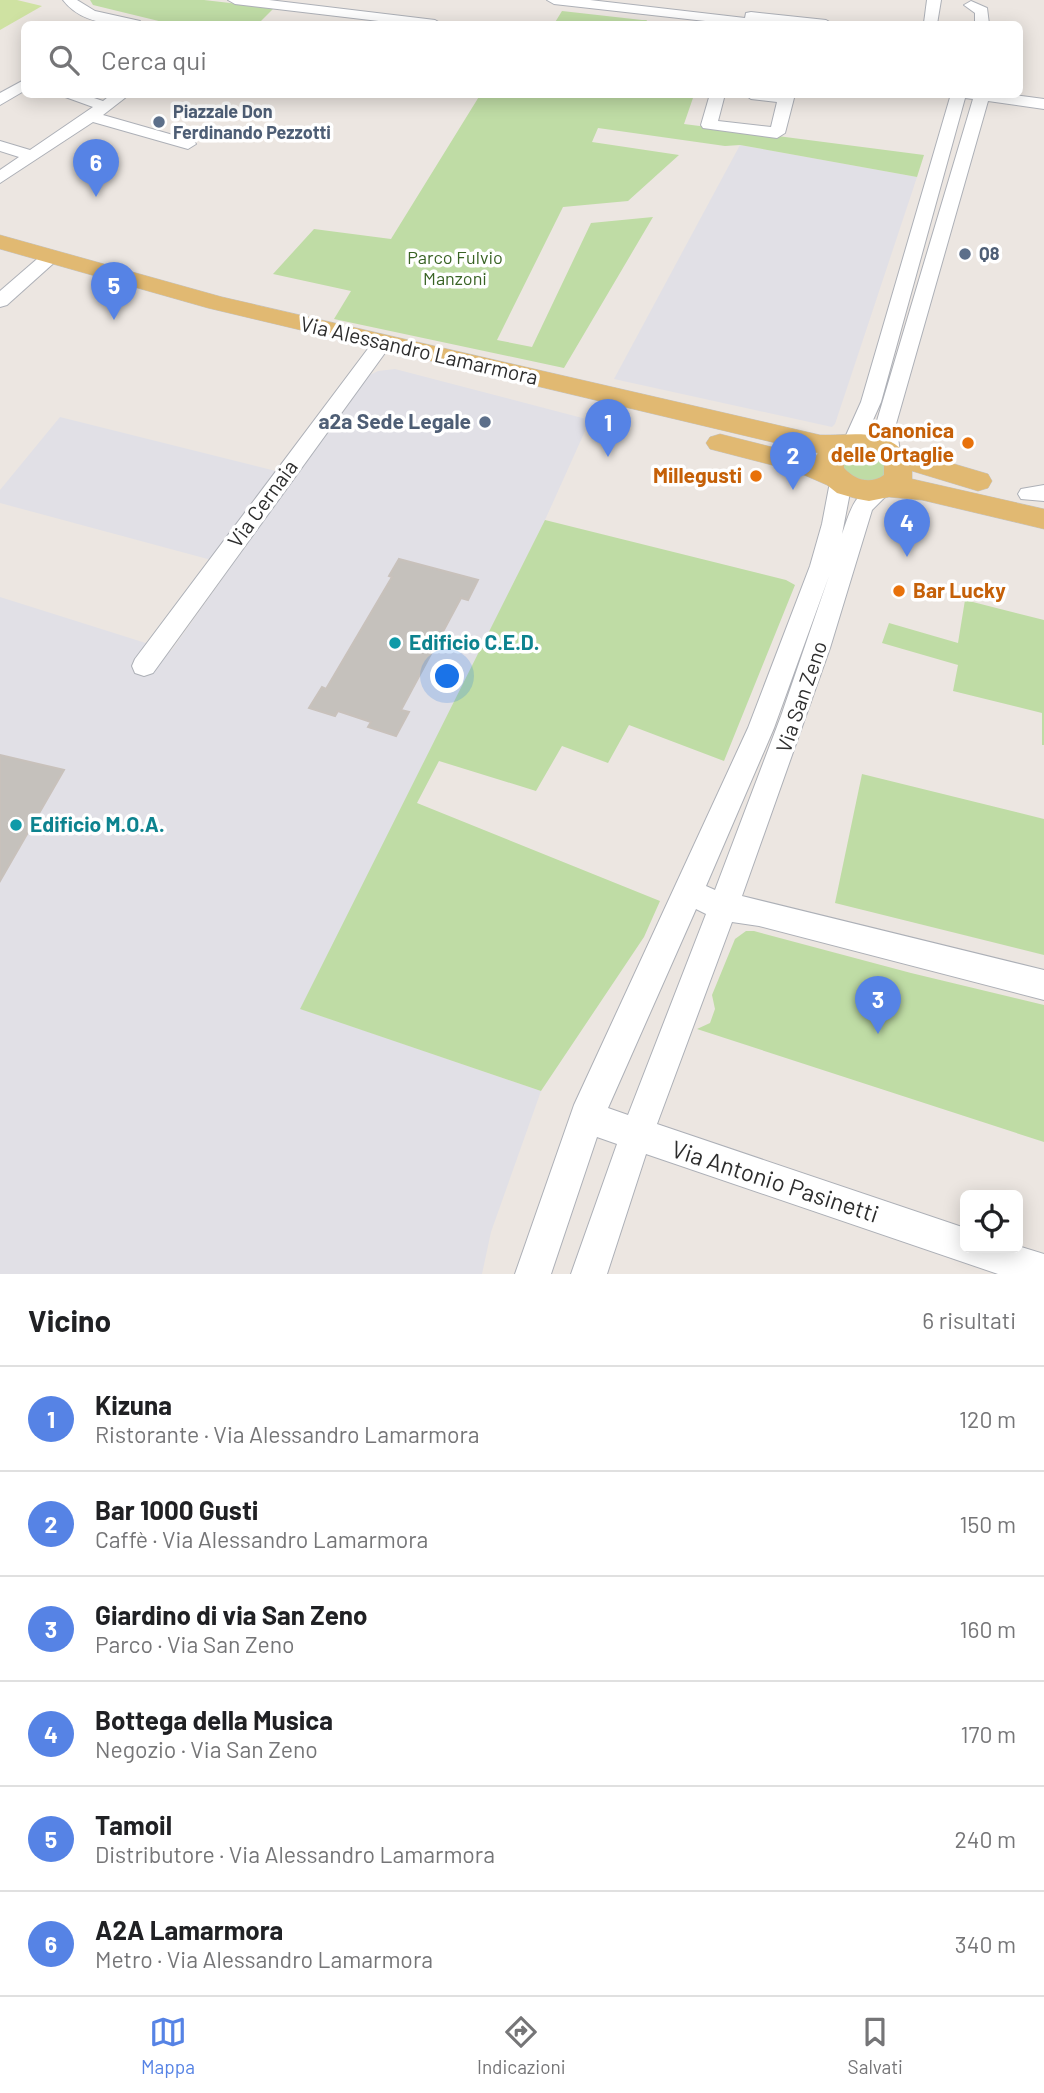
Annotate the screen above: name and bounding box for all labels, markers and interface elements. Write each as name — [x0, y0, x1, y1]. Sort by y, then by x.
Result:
search box — [21, 21, 1023, 98]
icon: search — [45, 41, 83, 79]
text: Cerca qui — [101, 44, 207, 75]
place label: Piazzale Don Ferdinando Pezzotti — [173, 100, 331, 143]
marker: Piazzale Don Ferdinando Pezzotti — [151, 114, 167, 130]
pin: 6 — [73, 139, 119, 197]
place label: Q8 — [979, 242, 1000, 264]
park label: Parco Fulvio Manzoni — [407, 246, 503, 289]
marker: Q8 — [957, 246, 973, 262]
pin: 5 — [91, 262, 137, 320]
street label: Via Alessandro Lamarmora — [298, 310, 541, 389]
pin: 1 — [585, 399, 631, 457]
place label: a2a Sede Legale — [319, 408, 471, 433]
marker: a2a Sede Legale — [477, 414, 493, 430]
place label: Canonica delle Ortaglie — [831, 417, 954, 466]
pin: 2 — [770, 432, 816, 490]
marker: Canonica delle Ortaglie — [960, 435, 976, 451]
street label: Via Cernaia — [222, 454, 302, 552]
place label: Millegusti — [653, 462, 742, 487]
marker: Millegusti — [748, 468, 764, 484]
pin: 4 — [884, 499, 930, 557]
place label: Bar Lucky — [913, 577, 1006, 602]
marker: Bar Lucky — [891, 583, 907, 599]
place label: Edificio C.E.D. — [409, 629, 539, 654]
marker: Edificio C.E.D. — [387, 635, 403, 651]
street label: Via San Zeno — [770, 637, 831, 756]
your location — [430, 659, 464, 693]
place label: Edificio M.O.A. — [30, 811, 165, 836]
marker: Edificio M.O.A. — [8, 817, 24, 833]
pin: 3 — [855, 976, 901, 1034]
street label: Via Antonio Pasinetti — [668, 1133, 883, 1228]
map controls — [960, 1190, 1023, 1253]
button: locate — [960, 1190, 1023, 1253]
text: Vicino — [28, 1302, 111, 1338]
text: 6 risultati — [922, 1306, 1016, 1334]
text: Kizuna — [95, 1389, 172, 1420]
text: 1 — [47, 1405, 55, 1433]
text: 120 m — [959, 1405, 1016, 1433]
text: Ristorante · Via Alessandro Lamarmora — [95, 1420, 480, 1448]
text: Bar 1000 Gusti — [95, 1494, 258, 1525]
text: 2 — [45, 1510, 57, 1538]
text: 150 m — [960, 1510, 1016, 1538]
text: Caffè · Via Alessandro Lamarmora — [95, 1525, 428, 1553]
text: Giardino di via San Zeno — [95, 1599, 367, 1630]
text: 3 — [45, 1615, 57, 1643]
text: 160 m — [959, 1615, 1016, 1643]
text: Parco · Via San Zeno — [95, 1630, 295, 1658]
text: Bottega della Musica — [95, 1704, 333, 1735]
text: 4 — [44, 1720, 58, 1748]
text: 170 m — [960, 1720, 1016, 1748]
text: Negozio · Via San Zeno — [95, 1735, 318, 1763]
text: Tamoil — [95, 1809, 172, 1840]
text: 5 — [45, 1825, 57, 1853]
text: 240 m — [954, 1825, 1016, 1853]
text: Distributore · Via Alessandro Lamarmora — [95, 1840, 495, 1868]
text: A2A Lamarmora — [95, 1914, 283, 1945]
text: 6 — [45, 1930, 57, 1958]
text: 340 m — [955, 1930, 1016, 1958]
text: Metro · Via Alessandro Lamarmora — [95, 1945, 433, 1973]
tab: Mappa — [141, 2013, 195, 2078]
tab: Indicazioni — [477, 2013, 566, 2078]
tab: Salvati — [848, 2013, 903, 2078]

